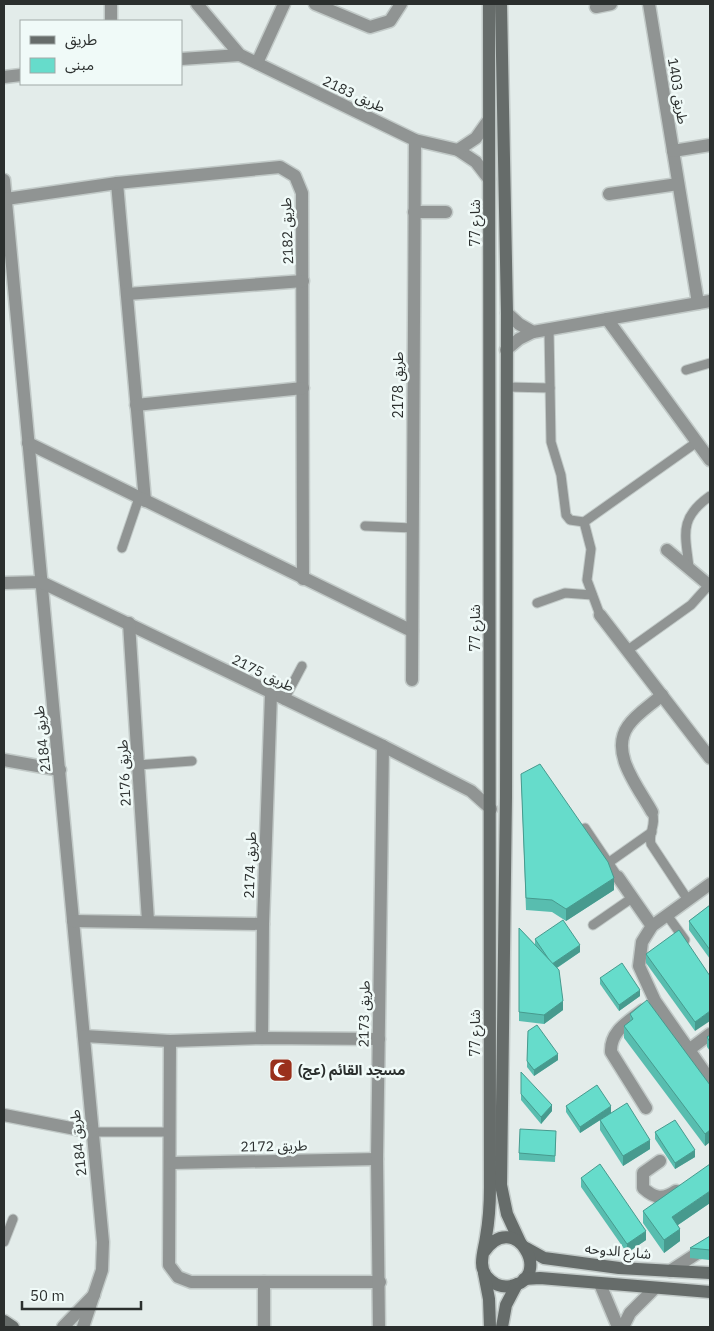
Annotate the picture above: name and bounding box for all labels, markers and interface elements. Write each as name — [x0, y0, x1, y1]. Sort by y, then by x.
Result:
legend — [20, 20, 182, 85]
text: طريق — [65, 30, 97, 50]
text: مبنى — [65, 55, 94, 74]
street label: طريق 1403 — [663, 56, 692, 126]
street label: طريق 2183 — [319, 72, 388, 117]
street label: طريق 2182 — [277, 197, 298, 265]
street label: شارع 77 — [466, 199, 486, 247]
street label: طريق 2178 — [389, 351, 408, 419]
street label: شارع 77 — [466, 604, 486, 652]
street label: طريق 2175 — [228, 650, 297, 697]
street label: طريق 2184 — [30, 705, 55, 773]
street label: طريق 2176 — [113, 739, 136, 807]
street label: طريق 2174 — [240, 831, 261, 899]
street label: طريق 2173 — [354, 980, 375, 1048]
street label: شارع 77 — [466, 1009, 486, 1057]
mosque icon: مسجد القائم (عج) — [268, 1057, 294, 1083]
place label: مسجد القائم (عج) — [298, 1061, 405, 1081]
street label: طريق 2184 — [66, 1109, 91, 1177]
street label: طريق 2172 — [240, 1136, 308, 1157]
street label: شارع الدوحه — [584, 1239, 652, 1265]
scale bar — [22, 1278, 141, 1310]
text: 50 m — [30, 1286, 65, 1305]

